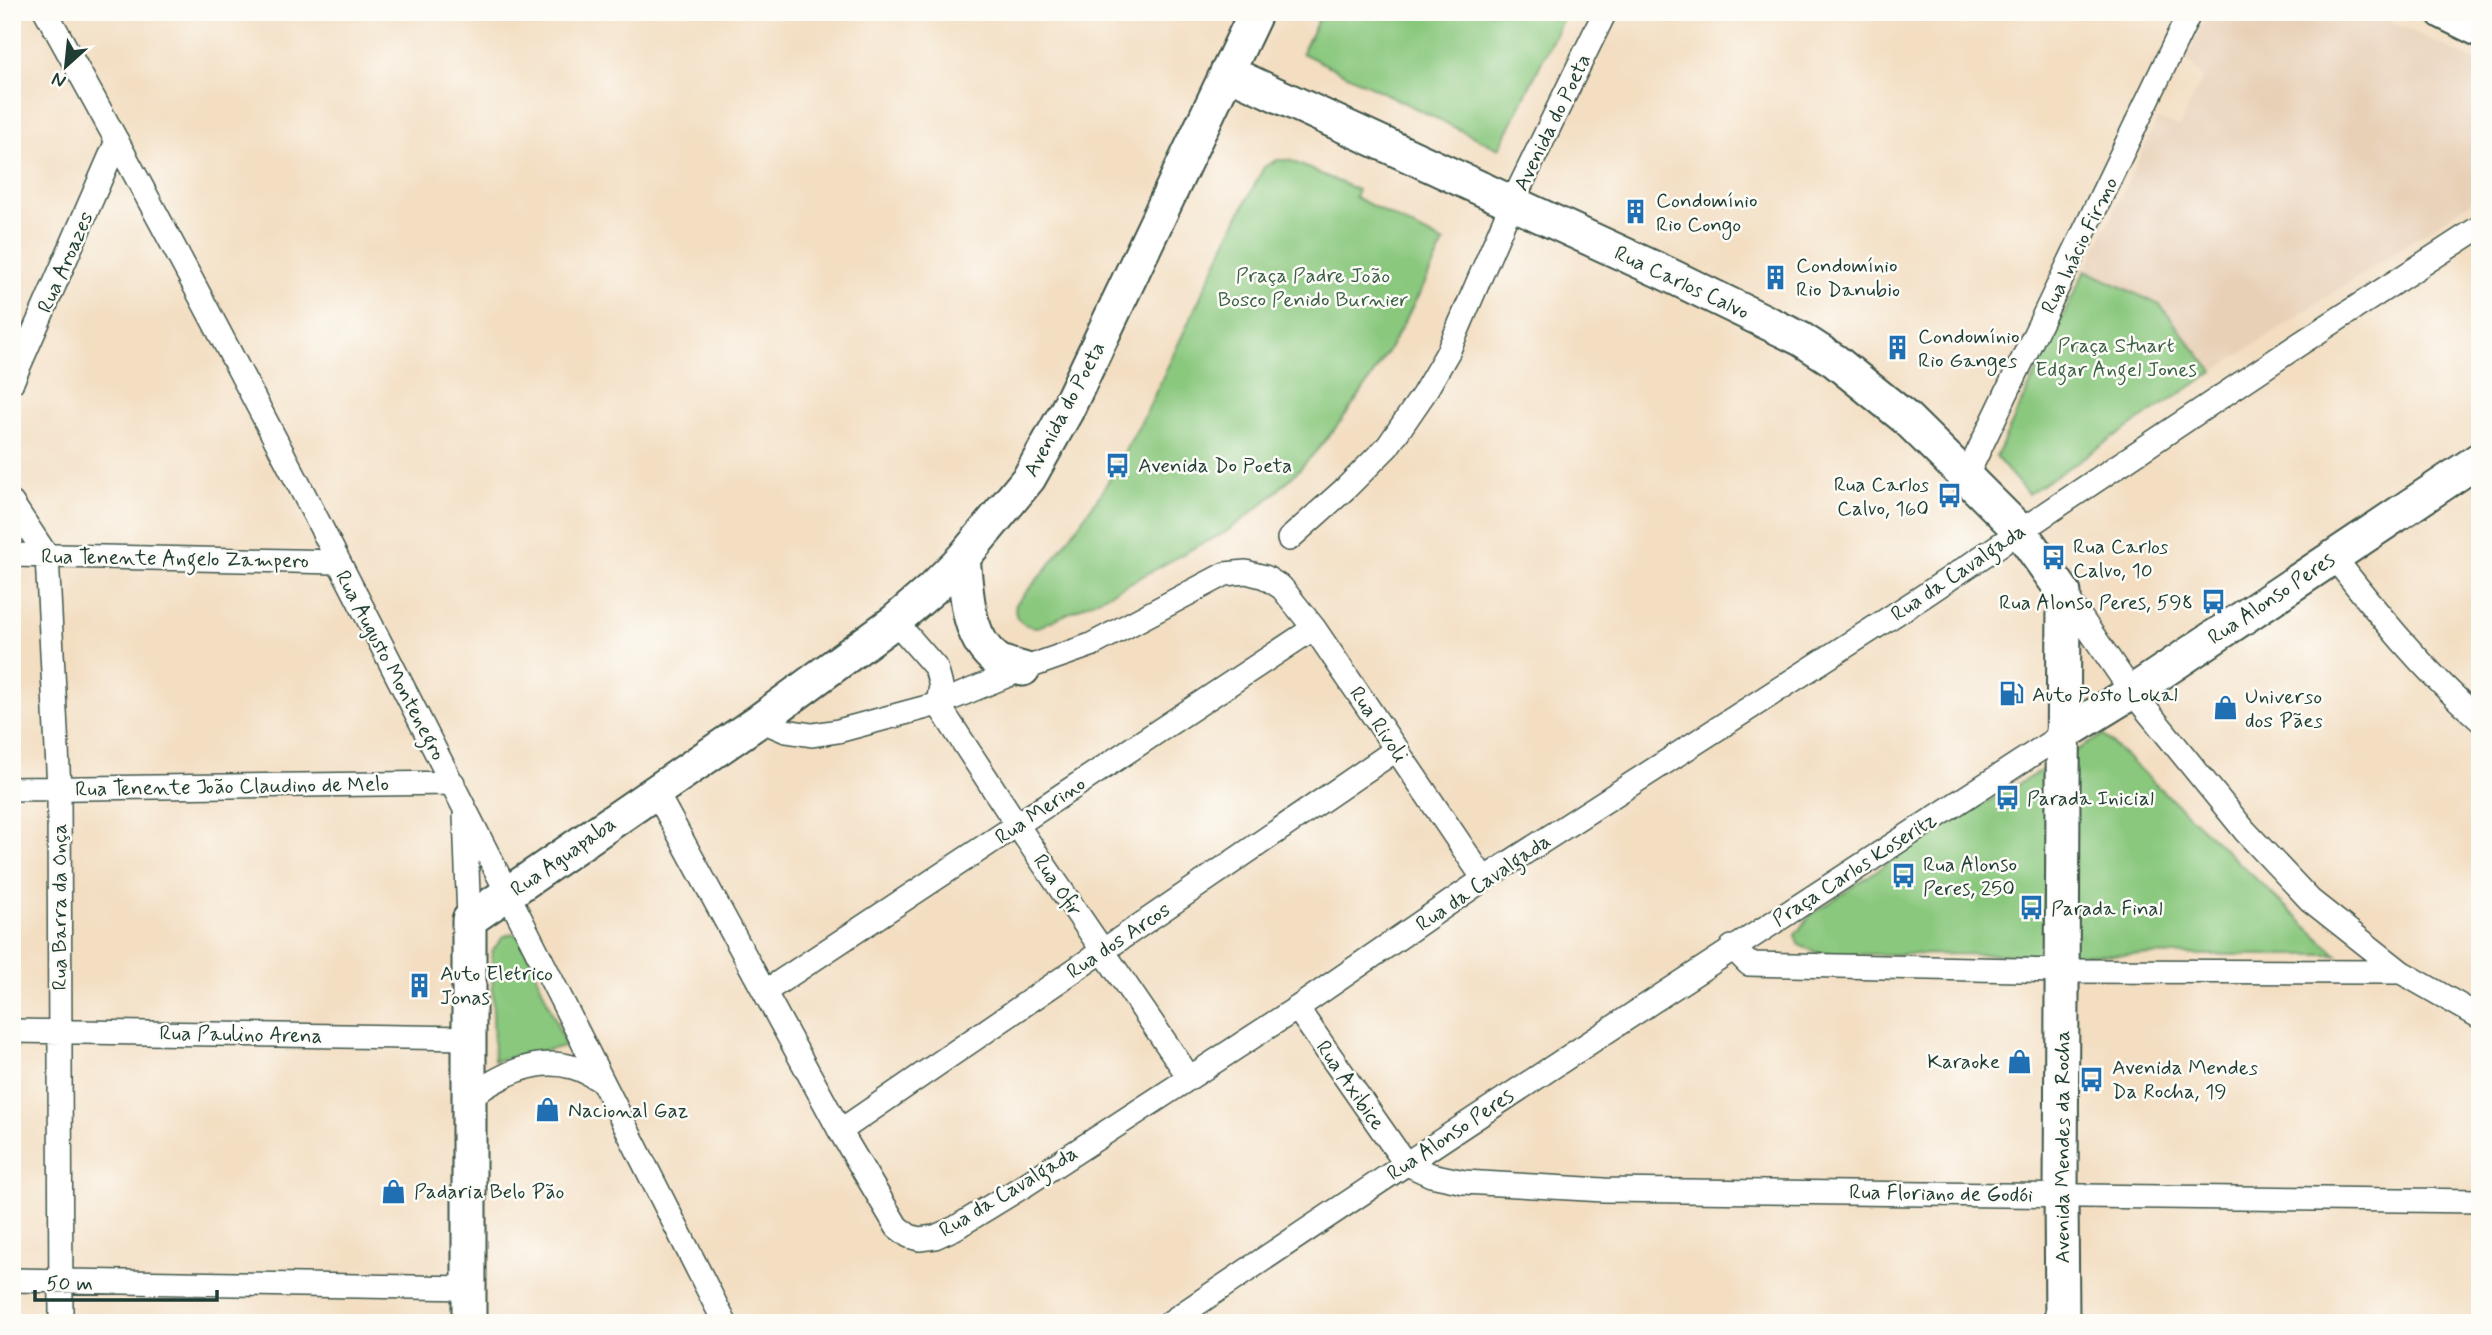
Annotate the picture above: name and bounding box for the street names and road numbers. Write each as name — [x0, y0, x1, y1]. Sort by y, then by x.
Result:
street label: Avenida do Poeta — [1508, 49, 1598, 196]
street label: Rua Inácio Firmo — [2035, 172, 2125, 318]
street label: Rua Aroazes — [31, 207, 101, 317]
street label: Rua Carlos Calvo — [1610, 239, 1753, 326]
street label: Avenida do Poeta — [1017, 337, 1112, 482]
street label: Rua da Cavalgada — [1886, 517, 2033, 630]
street label: Rua Tenente Angelo Zampero — [41, 543, 309, 577]
street label: Rua Alonso Peres — [2203, 546, 2340, 652]
street label: Rua Augusto Montenegro — [326, 566, 452, 766]
street label: Rua Rivoli — [1342, 681, 1414, 768]
street label: Rua Tenente João Claudino de Melo — [75, 770, 389, 804]
street label: Rua Merino — [990, 770, 1091, 851]
street label: Praça Carlos Koseritz — [1767, 806, 1942, 933]
street label: Rua Aguapaba — [505, 810, 622, 904]
street label: Rua Barra da Onça — [46, 824, 74, 990]
street label: Rua da Cavalgada — [1411, 827, 1558, 940]
street label: Rua Ofir — [1026, 849, 1088, 922]
street label: Rua dos Arcos — [1061, 896, 1176, 986]
street label: Rua Paulino Arena — [159, 1020, 323, 1050]
street label: Avenida Mendes da Rocha — [2049, 1030, 2077, 1264]
street label: Rua Axibice — [1309, 1035, 1391, 1136]
street label: Rua Alonso Peres — [1382, 1082, 1519, 1188]
street label: Rua da Cavalgada — [934, 1139, 1084, 1246]
street label: Rua Floriano de Godói — [1849, 1178, 2033, 1210]

